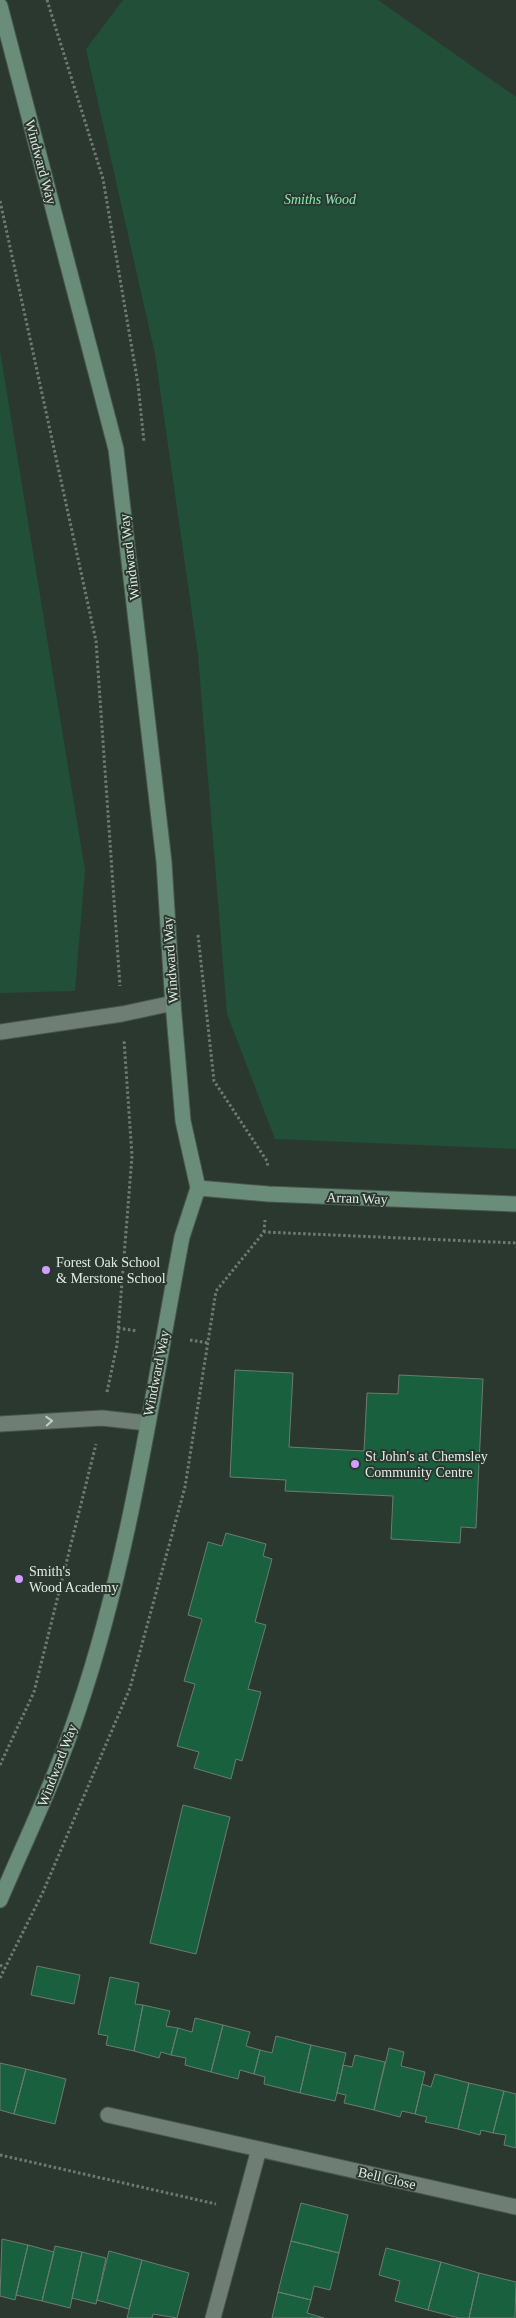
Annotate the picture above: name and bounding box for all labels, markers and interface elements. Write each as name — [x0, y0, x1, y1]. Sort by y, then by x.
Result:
street label: Windward Way — [22, 118, 59, 206]
park label: Smiths Wood — [284, 192, 357, 207]
street label: Windward Way — [117, 513, 142, 601]
street label: Windward Way — [160, 916, 181, 1004]
street label: Arran Way — [326, 1190, 388, 1207]
place label: Forest Oak School & Merstone School — [56, 1255, 166, 1286]
marker: Forest Oak School & Merstone School — [40, 1264, 52, 1276]
street label: Windward Way — [141, 1329, 172, 1417]
one-way arrow — [45, 1416, 53, 1427]
place label: St John's at Chemsley Community Centre — [365, 1449, 488, 1480]
marker: St John's at Chemsley Community Centre — [349, 1458, 361, 1470]
place label: Smith's Wood Academy — [29, 1564, 118, 1595]
marker: Smith's Wood Academy — [13, 1573, 25, 1585]
street label: Windward Way — [35, 1722, 80, 1809]
street label: Bell Close — [357, 2165, 417, 2192]

